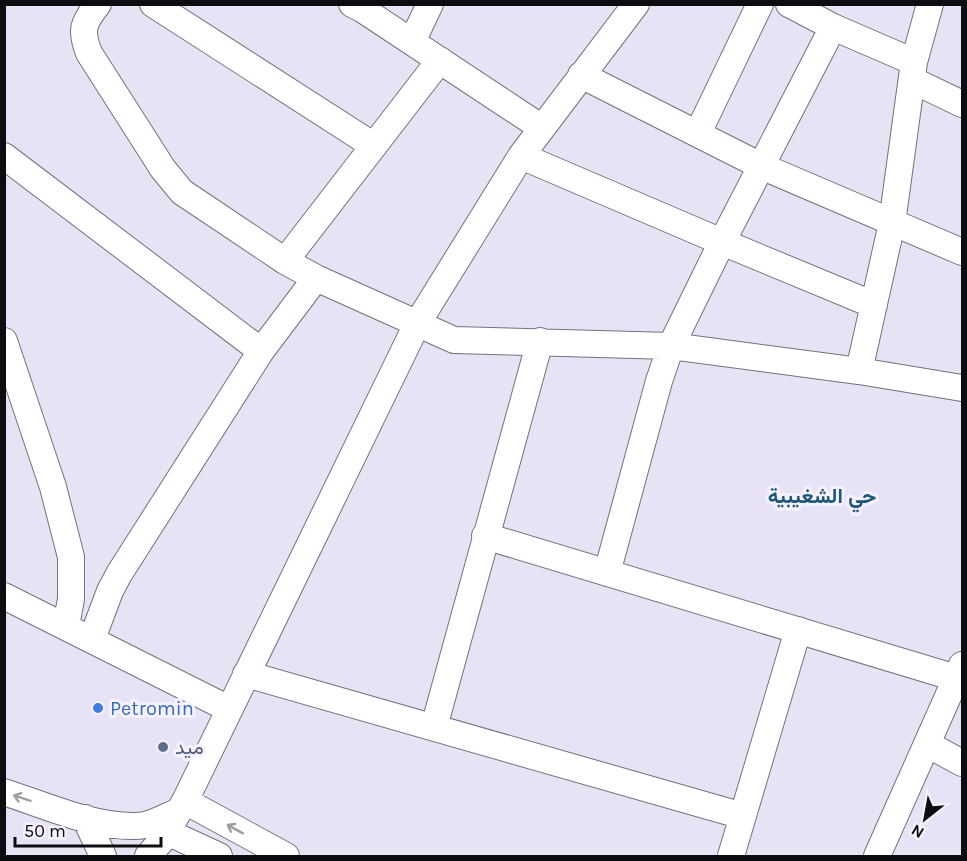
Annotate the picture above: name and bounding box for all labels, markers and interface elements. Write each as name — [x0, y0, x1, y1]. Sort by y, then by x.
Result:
district label: حي الشغيبية — [768, 484, 876, 513]
place label: Petromin — [110, 697, 194, 720]
marker: Petromin — [91, 701, 105, 715]
place label: ميد — [175, 736, 204, 759]
marker: ميد — [156, 740, 170, 754]
north arrow — [895, 789, 955, 849]
one-way arrow — [13, 792, 32, 803]
scale bar — [15, 810, 160, 848]
text: 50 m — [24, 820, 66, 842]
text: N — [908, 820, 927, 843]
one-way arrow — [227, 823, 244, 835]

